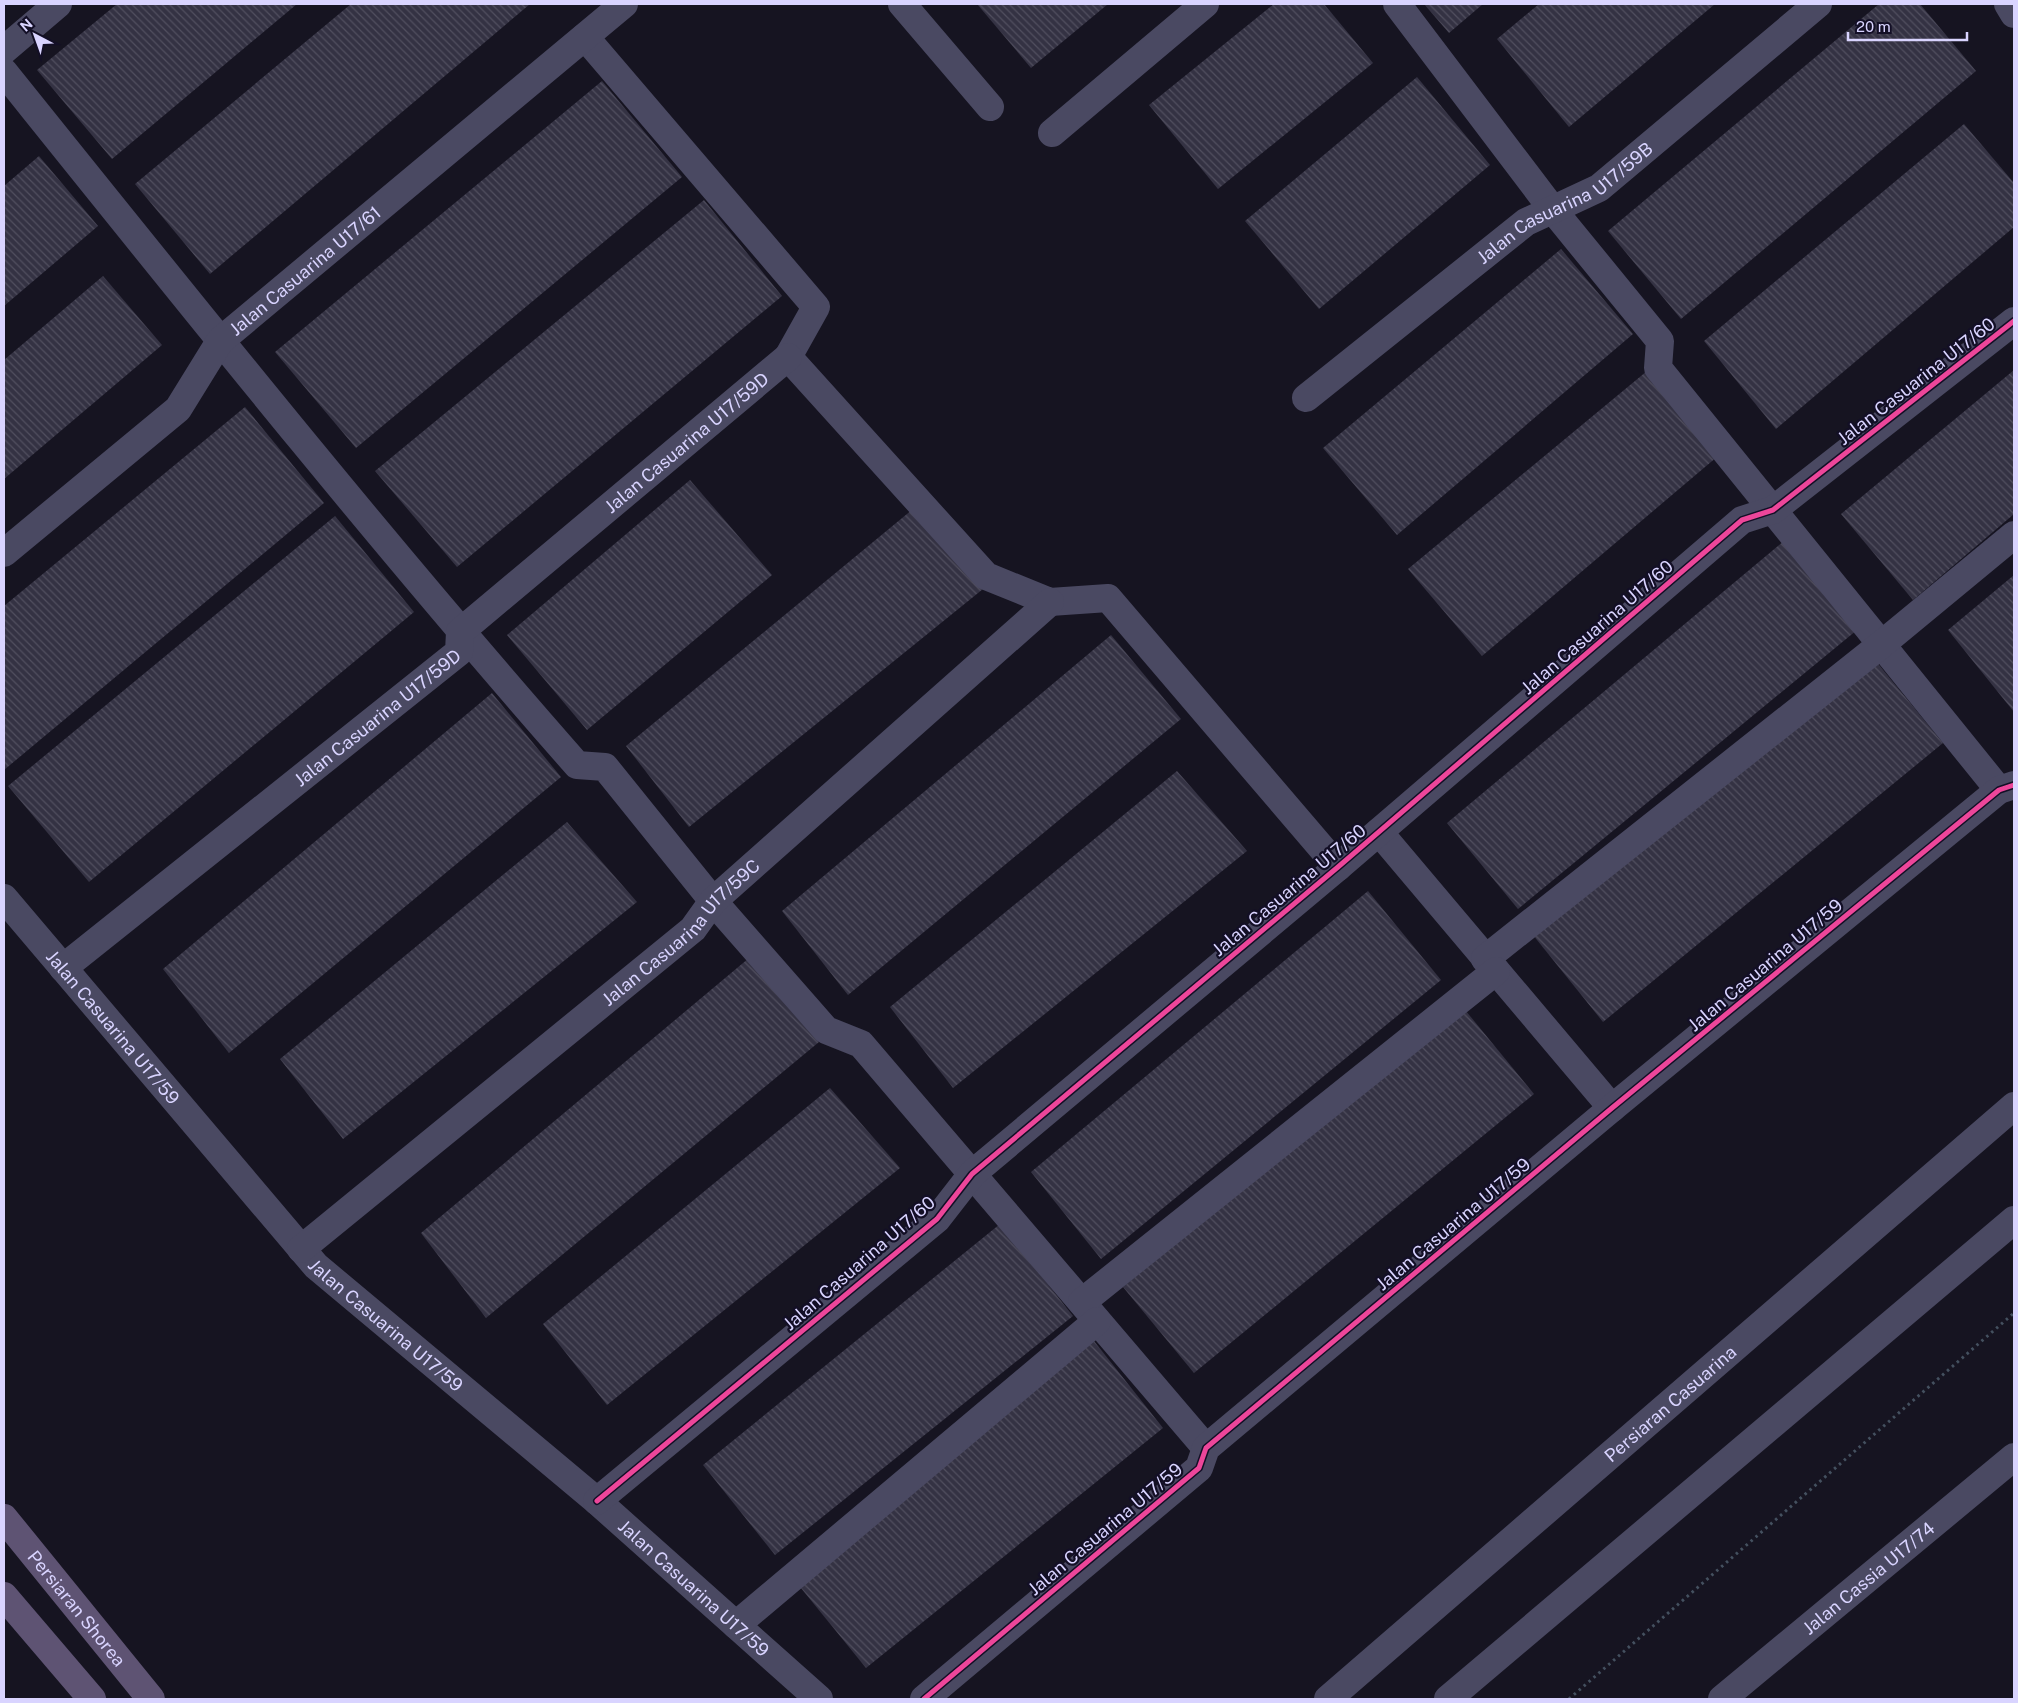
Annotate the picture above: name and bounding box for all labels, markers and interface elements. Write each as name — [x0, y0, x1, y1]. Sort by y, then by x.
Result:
north arrow — [10, 10, 60, 60]
scale bar — [1848, 10, 1967, 42]
text: N — [17, 16, 36, 35]
text: 20 m — [1856, 18, 1891, 35]
street label: Jalan Casuarina U17/59B — [1472, 137, 1656, 268]
street label: Jalan Casuarina U17/61 — [225, 201, 385, 340]
street label: Jalan Casuarina U17/60 — [1833, 313, 1999, 449]
street label: Jalan Casuarina U17/59D — [600, 368, 773, 517]
street label: Jalan Casuarina U17/60 — [1517, 555, 1677, 699]
street label: Jalan Casuarina U17/59D — [290, 644, 465, 790]
street label: Jalan Casuarina U17/60 — [1208, 820, 1370, 960]
street label: Jalan Casuarina U17/59C — [598, 854, 764, 1010]
street label: Jalan Casuarina U17/59 — [1684, 894, 1846, 1036]
street label: Jalan Casuarina U17/59 — [42, 946, 184, 1108]
street label: Jalan Casuarina U17/59 — [1372, 1153, 1534, 1295]
street label: Jalan Casuarina U17/60 — [779, 1191, 939, 1335]
street label: Jalan Casuarina U17/59 — [304, 1255, 468, 1395]
street label: Persiaran Casuarina — [1600, 1341, 1740, 1466]
street label: Jalan Casuarina U17/59 — [1024, 1458, 1186, 1600]
street label: Jalan Casuarina U17/59 — [614, 1515, 774, 1660]
street label: Jalan Cassia U17/74 — [1798, 1517, 1938, 1638]
street label: Persiaran Shorea — [24, 1546, 130, 1670]

